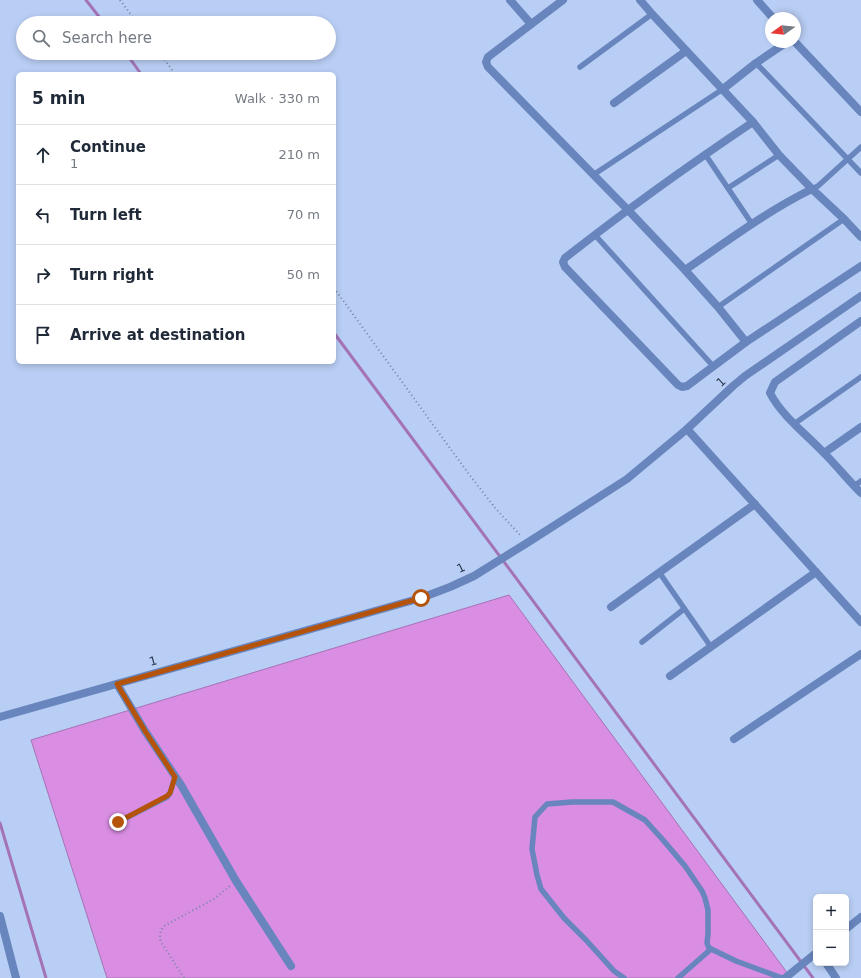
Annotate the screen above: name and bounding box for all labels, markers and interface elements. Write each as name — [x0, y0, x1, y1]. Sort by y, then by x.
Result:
north arrow — [765, 12, 801, 48]
search box — [16, 16, 336, 60]
icon: search — [30, 27, 52, 49]
text: Search here — [62, 29, 152, 47]
text: 5 min — [32, 88, 85, 108]
text: Walk · 330 m — [235, 91, 320, 106]
text: Continue — [70, 138, 146, 156]
icon: ahead — [32, 144, 54, 166]
text: 210 m — [278, 147, 320, 162]
text: 1 — [70, 156, 78, 171]
icon: left — [32, 204, 54, 226]
text: Turn left — [70, 206, 142, 224]
text: 70 m — [287, 207, 320, 222]
icon: right — [32, 264, 54, 286]
text: Turn right — [70, 266, 154, 284]
text: 50 m — [287, 267, 320, 282]
icon: arrive — [32, 324, 54, 346]
text: Arrive at destination — [70, 326, 245, 344]
street label: 1 — [713, 374, 729, 390]
street label: 1 — [454, 560, 468, 576]
route start — [412, 589, 430, 607]
street label: 1 — [147, 653, 159, 669]
route end — [109, 813, 127, 831]
map controls — [813, 894, 849, 966]
button: + — [813, 894, 849, 930]
button: − — [813, 930, 849, 966]

